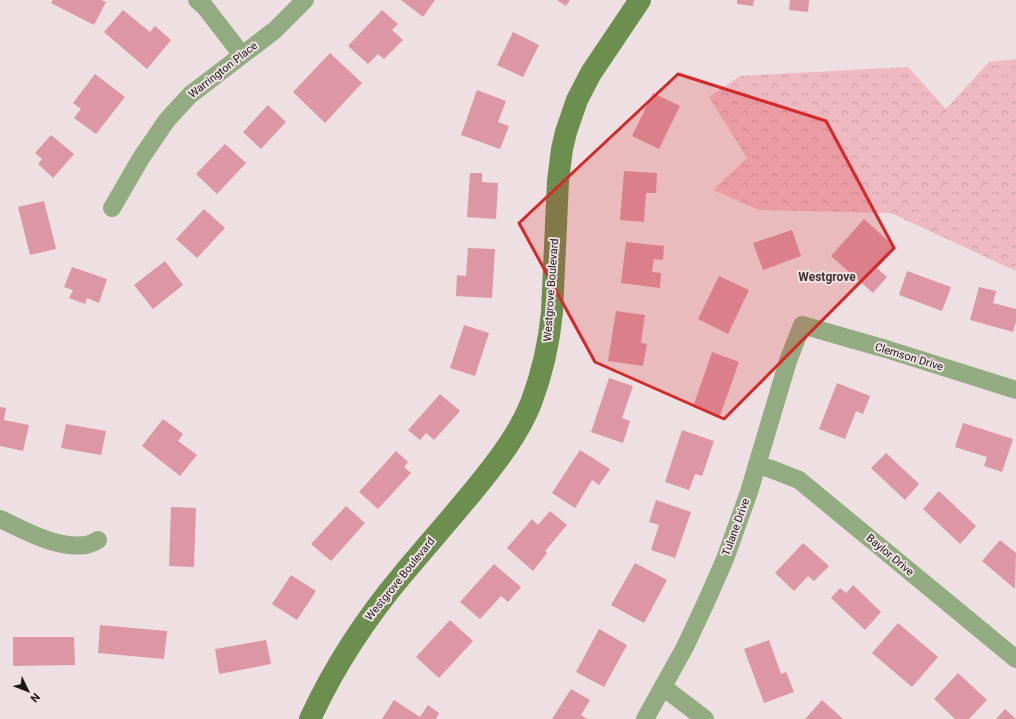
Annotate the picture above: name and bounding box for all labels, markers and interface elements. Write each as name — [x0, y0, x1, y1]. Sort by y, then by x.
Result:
street label: Warrington Place — [186, 39, 260, 101]
street label: Westgrove Boulevard — [541, 238, 561, 342]
district label: Westgrove — [798, 270, 856, 284]
street label: Clemson Drive — [873, 340, 945, 374]
street label: Tulane Drive — [720, 496, 752, 557]
street label: Baylor Drive — [864, 531, 917, 579]
street label: Westgrove Boulevard — [362, 535, 438, 623]
north arrow — [8, 671, 48, 711]
text: N — [27, 690, 42, 705]

